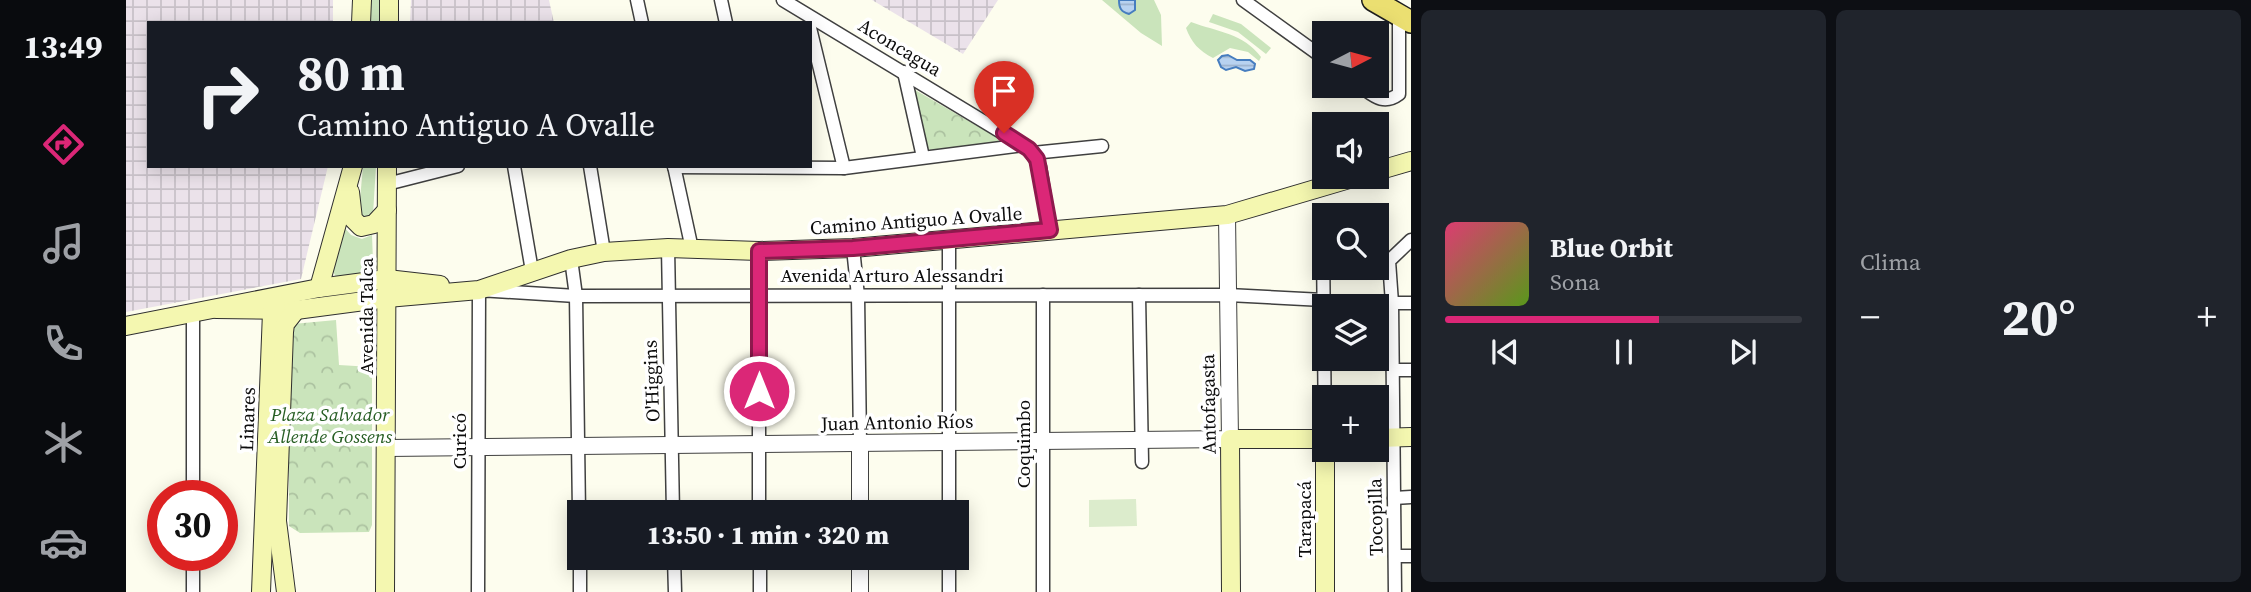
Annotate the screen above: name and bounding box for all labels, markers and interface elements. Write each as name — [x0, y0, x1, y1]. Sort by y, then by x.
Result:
street label: Aconcagua — [854, 12, 947, 82]
north arrow — [1312, 21, 1390, 98]
map controls — [1312, 21, 1389, 462]
text: 13:49 — [24, 25, 102, 69]
text: 80 m — [297, 39, 405, 106]
icon: right — [182, 49, 273, 140]
pin — [974, 61, 1034, 133]
icon: arrive — [985, 72, 1023, 110]
text: Camino Antiguo A Ovalle — [297, 103, 655, 147]
button: sound — [1312, 112, 1389, 189]
icon: directions — [39, 120, 88, 169]
street label: Camino Antiguo A Ovalle — [809, 200, 1023, 240]
button: search — [1312, 203, 1389, 280]
icon: music — [39, 219, 88, 268]
text: Blue Orbit — [1550, 230, 1673, 266]
text: Clima — [1860, 246, 1921, 278]
street label: Avenida Talca — [353, 257, 379, 374]
street label: Avenida Arturo Alessandri — [780, 262, 1004, 288]
text: Sona — [1550, 266, 1600, 298]
text: 20° — [2001, 281, 2076, 352]
text: − — [1860, 291, 1880, 343]
text: + — [2197, 291, 2217, 343]
button: layers — [1312, 294, 1389, 371]
icon: phone — [39, 319, 88, 368]
icon: previous — [1486, 333, 1524, 371]
icon: pause — [1605, 333, 1643, 371]
icon: next — [1724, 333, 1762, 371]
street label: O'Higgins — [637, 340, 665, 422]
street label: Antofagasta — [1194, 353, 1222, 454]
position arrow — [722, 354, 796, 428]
button: + — [1312, 385, 1389, 462]
street label: Linares — [233, 387, 261, 451]
street label: Coquimbo — [1010, 400, 1036, 488]
park label: Plaza Salvador Allende Gossens — [267, 401, 392, 449]
street label: Juan Antonio Ríos — [820, 408, 973, 436]
street label: Curicó — [446, 413, 472, 469]
icon: climate — [39, 418, 88, 467]
street label: Tocopilla — [1361, 478, 1389, 556]
speed limit sign: 30 — [147, 480, 238, 571]
street label: Tarapacá — [1291, 480, 1317, 558]
text: 13:50 · 1 min · 320 m — [647, 517, 889, 553]
icon: car — [39, 518, 88, 567]

